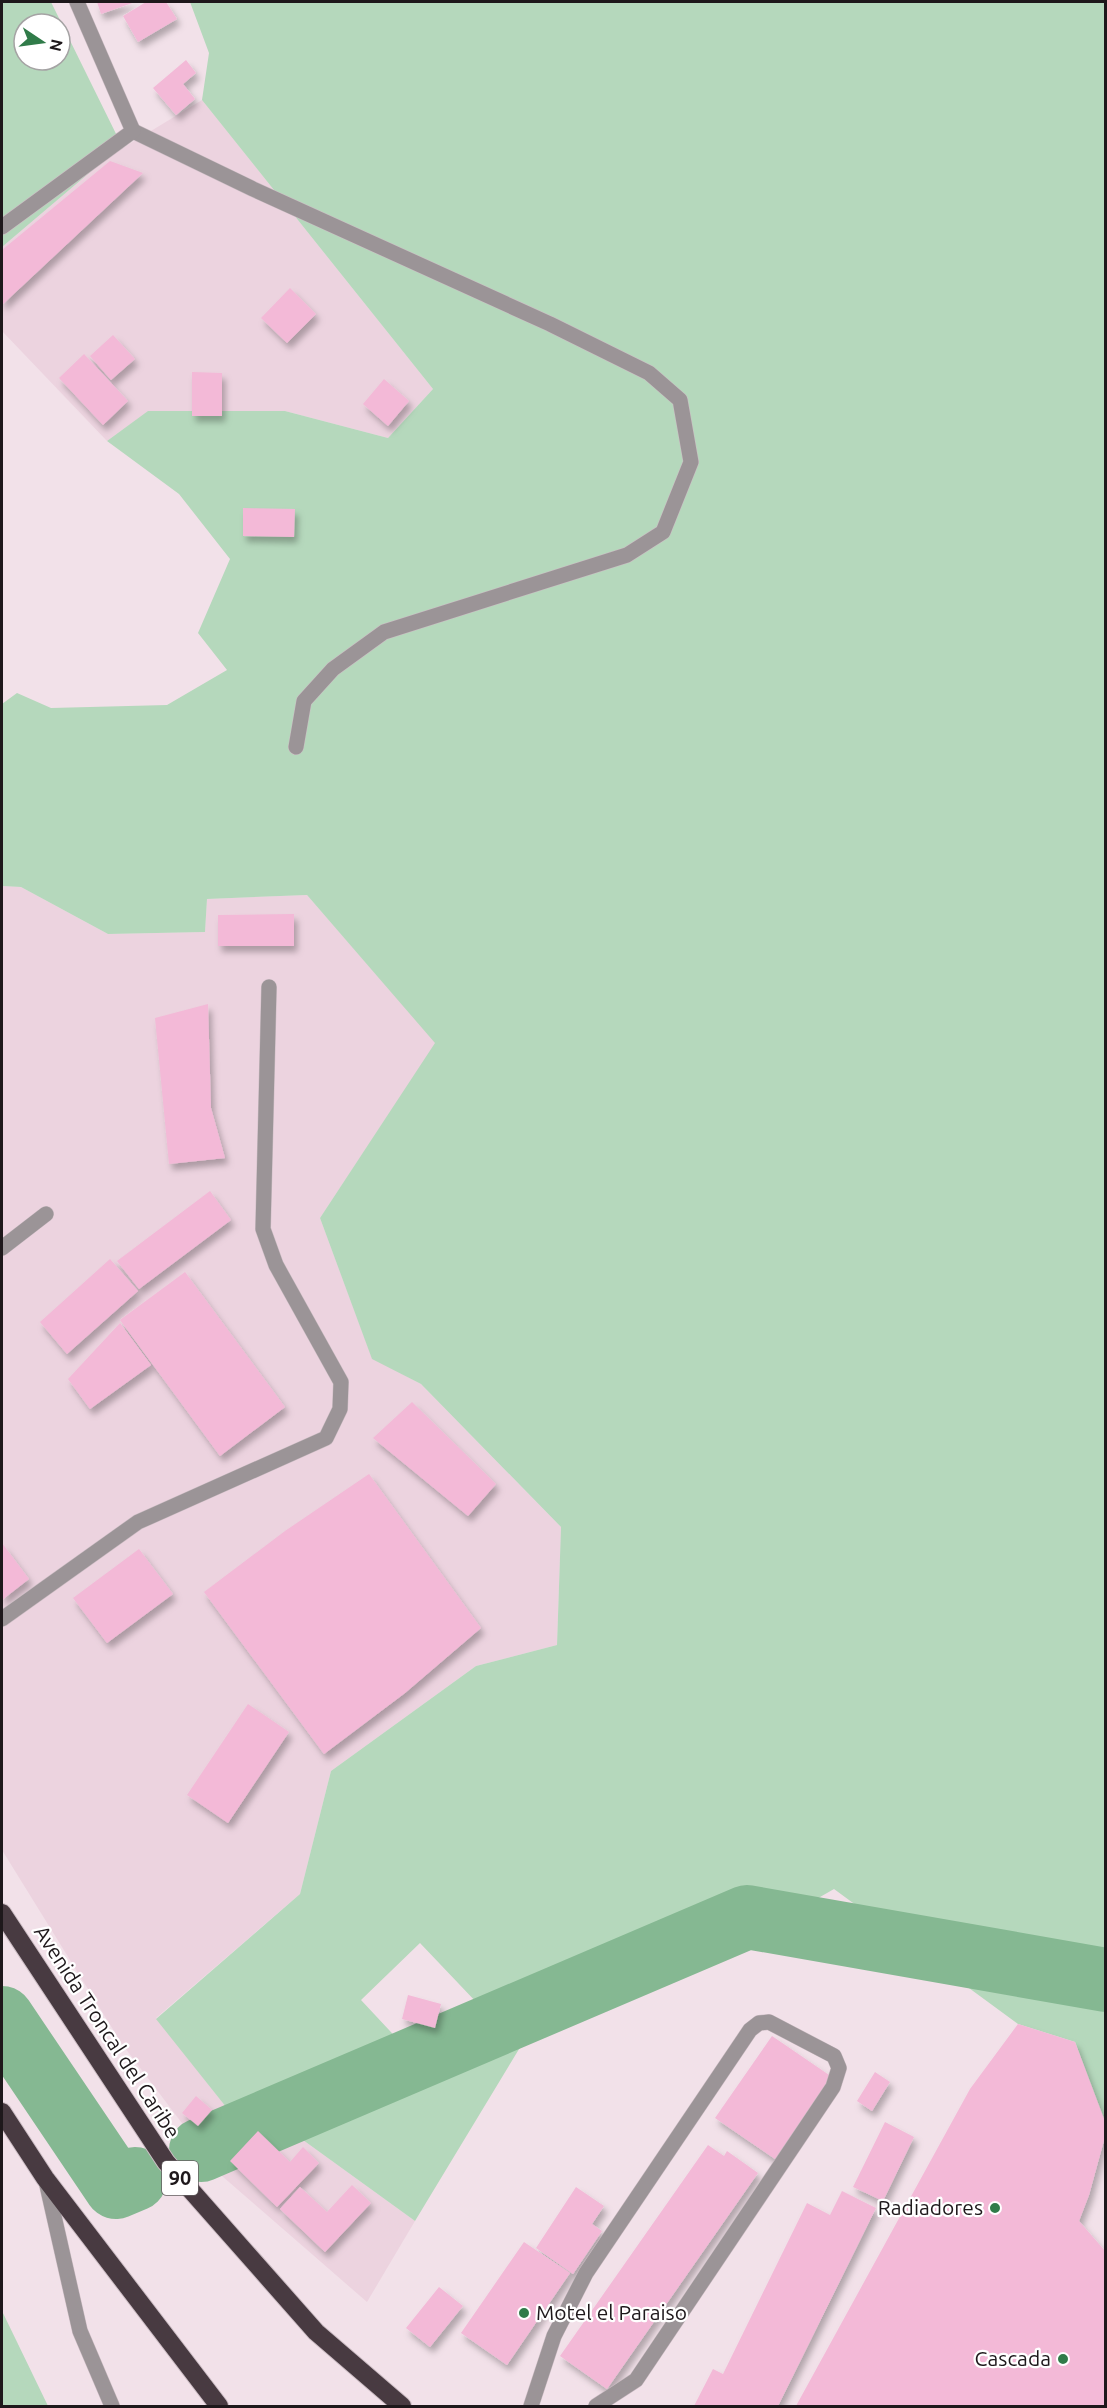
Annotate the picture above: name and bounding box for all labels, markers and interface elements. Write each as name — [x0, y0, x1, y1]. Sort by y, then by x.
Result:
north arrow — [12, 12, 72, 72]
text: N — [47, 38, 67, 53]
street label: Avenida Troncal del Caribe — [30, 1921, 186, 2142]
road number: 90 — [162, 2161, 198, 2195]
place label: Radiadores — [878, 2195, 983, 2219]
marker: Radiadores — [988, 2201, 1002, 2215]
place label: Motel el Paraiso — [536, 2300, 687, 2324]
marker: Motel el Paraiso — [517, 2306, 531, 2320]
place label: Cascada — [975, 2346, 1051, 2370]
marker: Cascada — [1056, 2352, 1070, 2366]

